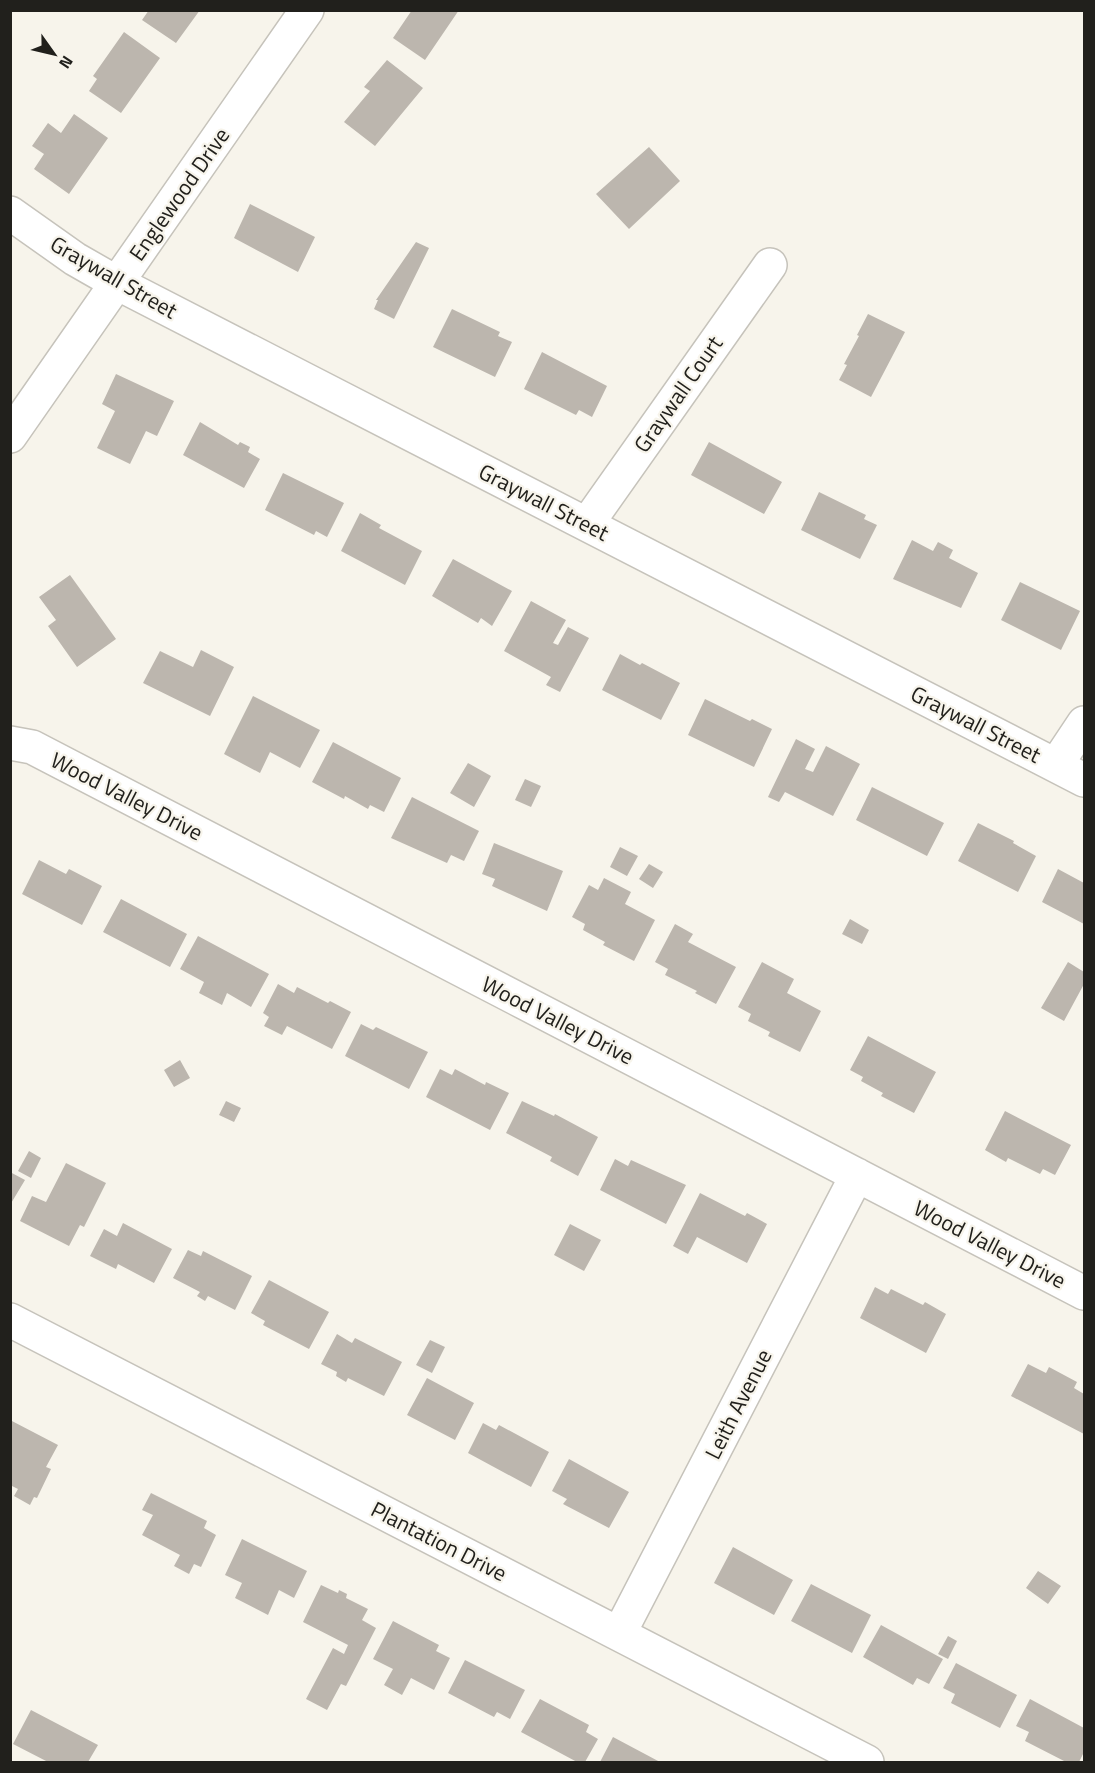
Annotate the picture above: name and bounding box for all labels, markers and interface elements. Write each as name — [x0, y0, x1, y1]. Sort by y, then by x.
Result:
north arrow — [24, 24, 84, 84]
text: N — [53, 51, 79, 74]
street label: Englewood Drive — [120, 120, 238, 268]
street label: Graywall Street — [44, 227, 184, 327]
street label: Graywall Court — [625, 328, 731, 459]
street label: Graywall Street — [473, 455, 615, 550]
street label: Graywall Street — [905, 677, 1047, 772]
street label: Wood Valley Drive — [45, 743, 209, 849]
street label: Wood Valley Drive — [476, 967, 640, 1073]
street label: Wood Valley Drive — [908, 1191, 1072, 1297]
street label: Leith Avenue — [696, 1343, 780, 1465]
street label: Plantation Drive — [365, 1492, 513, 1590]

